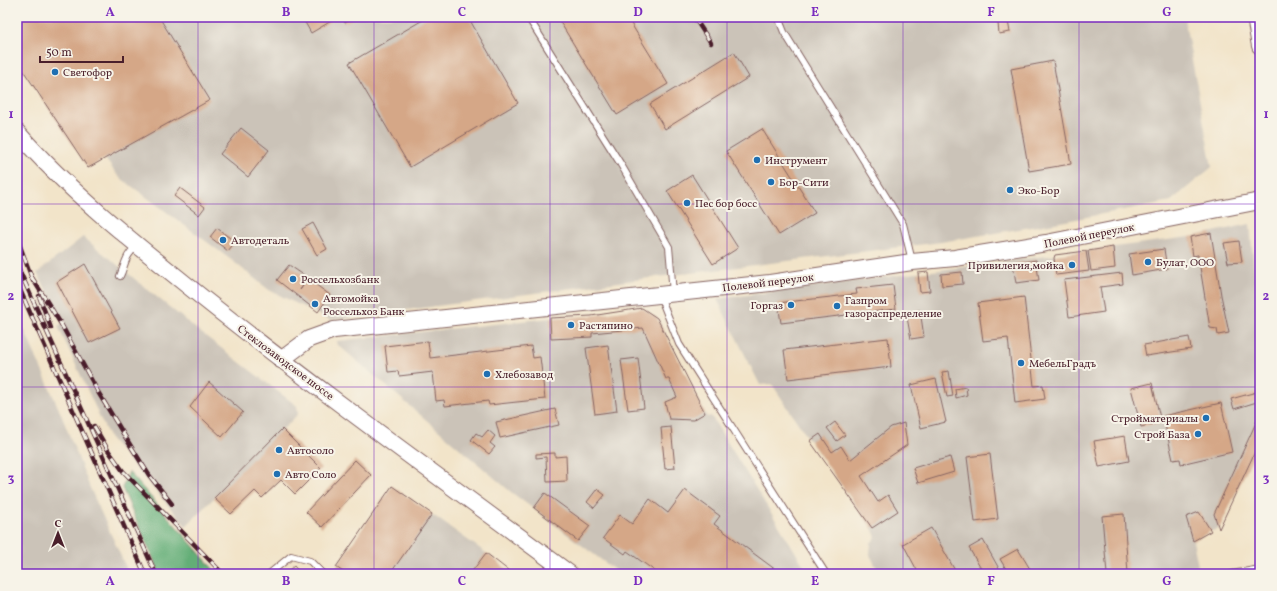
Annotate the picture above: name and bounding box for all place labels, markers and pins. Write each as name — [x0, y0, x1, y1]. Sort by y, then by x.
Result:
place label: Светофор — [63, 66, 112, 81]
marker: Светофор — [50, 67, 60, 77]
place label: Инструмент — [765, 154, 828, 169]
marker: Инструмент — [752, 155, 762, 165]
place label: Бор-Сити — [779, 176, 829, 191]
marker: Бор-Сити — [766, 177, 776, 187]
place label: Эко-Бор — [1018, 184, 1060, 199]
marker: Эко-Бор — [1005, 185, 1015, 195]
place label: Пес бор босс — [695, 197, 757, 212]
marker: Пес бор босс — [682, 198, 692, 208]
place label: Автодеталь — [231, 234, 290, 249]
marker: Автодеталь — [218, 235, 228, 245]
place label: Булат, ООО — [1156, 256, 1214, 271]
marker: Булат, ООО — [1143, 257, 1153, 267]
place label: Привилегия,мойка — [968, 259, 1065, 274]
marker: Привилегия,мойка — [1067, 260, 1077, 270]
place label: Россельхозбанк — [301, 273, 379, 288]
marker: Россельхозбанк — [288, 274, 298, 284]
place label: Автомойка Россельхоз Банк — [323, 292, 405, 320]
place label: Газпром газораспределение — [845, 294, 942, 322]
marker: Автомойка Россельхоз Банк — [310, 299, 320, 309]
place label: Горгаз — [750, 299, 783, 314]
marker: Горгаз — [786, 300, 796, 310]
marker: Газпром газораспределение — [832, 301, 842, 311]
place label: Растяпино — [579, 319, 633, 334]
marker: Растяпино — [566, 320, 576, 330]
place label: МебельГрадъ — [1029, 357, 1096, 372]
marker: МебельГрадъ — [1016, 358, 1026, 368]
place label: Хлебозавод — [495, 368, 554, 383]
marker: Хлебозавод — [482, 369, 492, 379]
place label: Стройматериалы — [1111, 412, 1198, 427]
marker: Стройматериалы — [1201, 413, 1211, 423]
place label: Строй База — [1134, 428, 1191, 443]
marker: Строй База — [1193, 429, 1203, 439]
place label: Автосоло — [287, 444, 334, 459]
marker: Автосоло — [274, 445, 284, 455]
place label: Авто Соло — [285, 468, 337, 483]
marker: Авто Соло — [272, 469, 282, 479]

